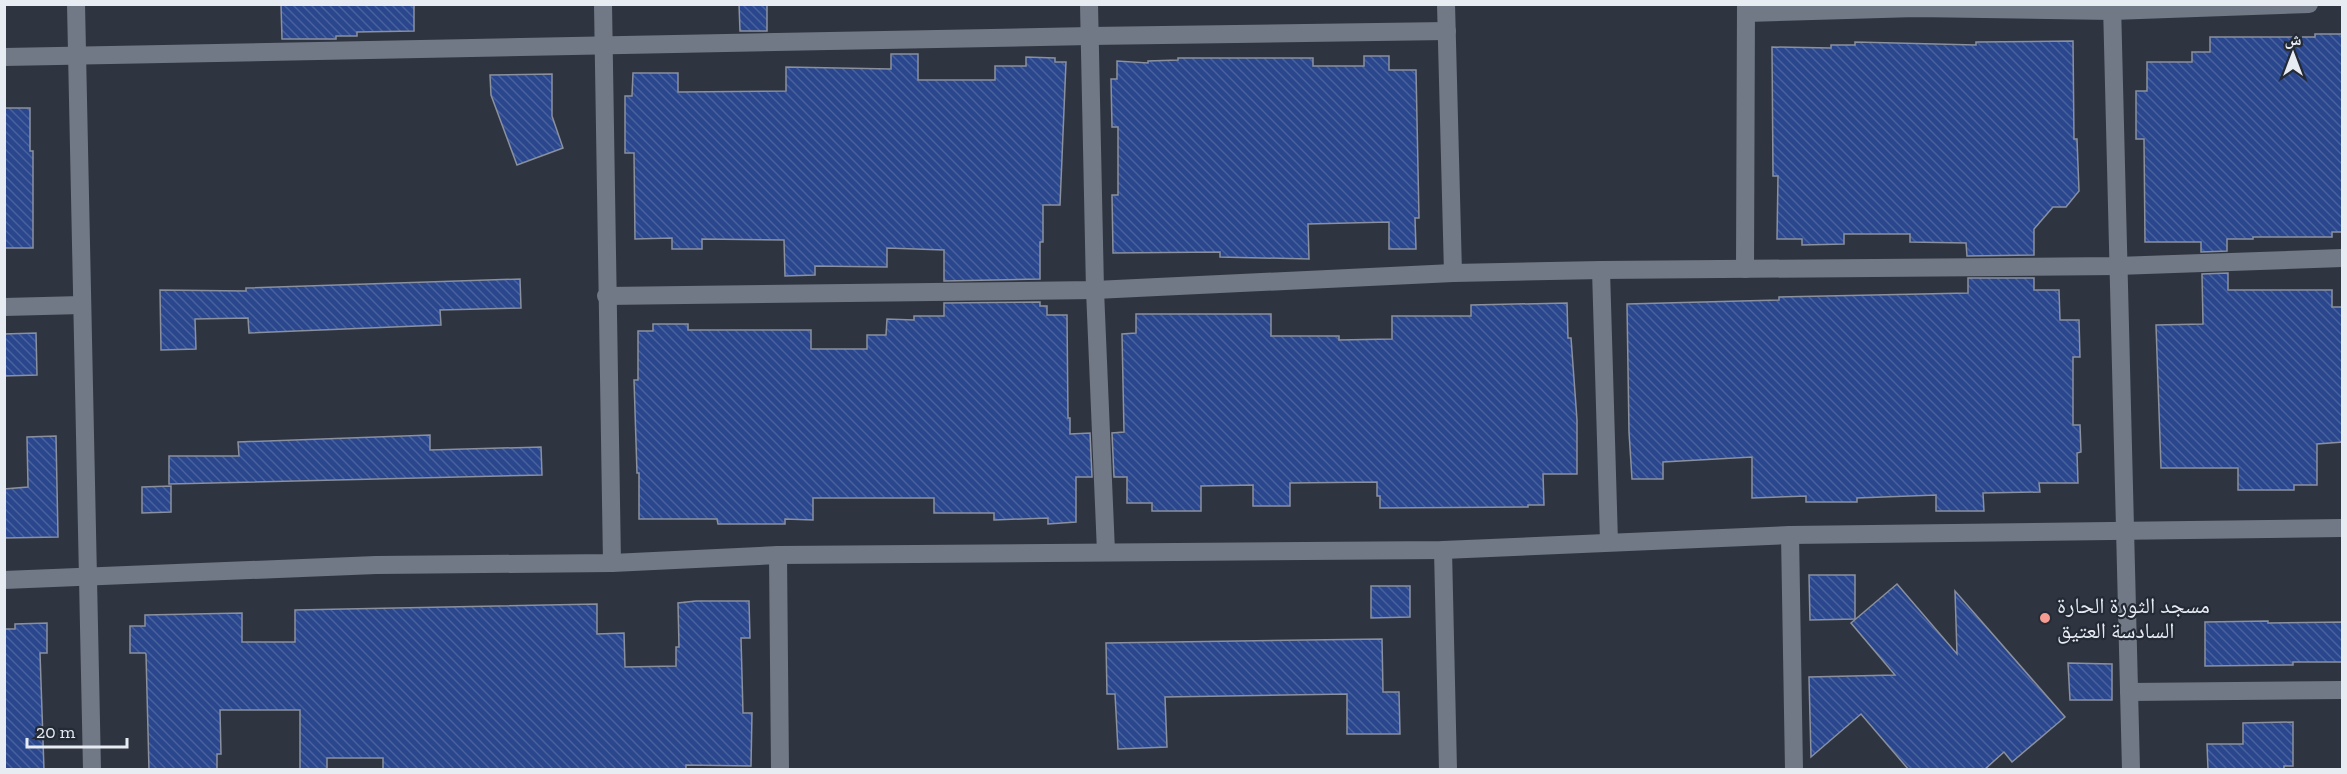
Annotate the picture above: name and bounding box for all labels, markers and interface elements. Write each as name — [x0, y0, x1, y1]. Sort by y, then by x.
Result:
north arrow — [2263, 24, 2323, 84]
text: ش — [2285, 30, 2302, 49]
place label: مسجد الثورة الحارة السادسة العتيق — [2057, 592, 2210, 644]
marker: مسجد الثورة الحارة السادسة العتيق — [2038, 611, 2052, 625]
scale bar — [27, 711, 128, 749]
text: 20 m — [36, 721, 76, 743]

